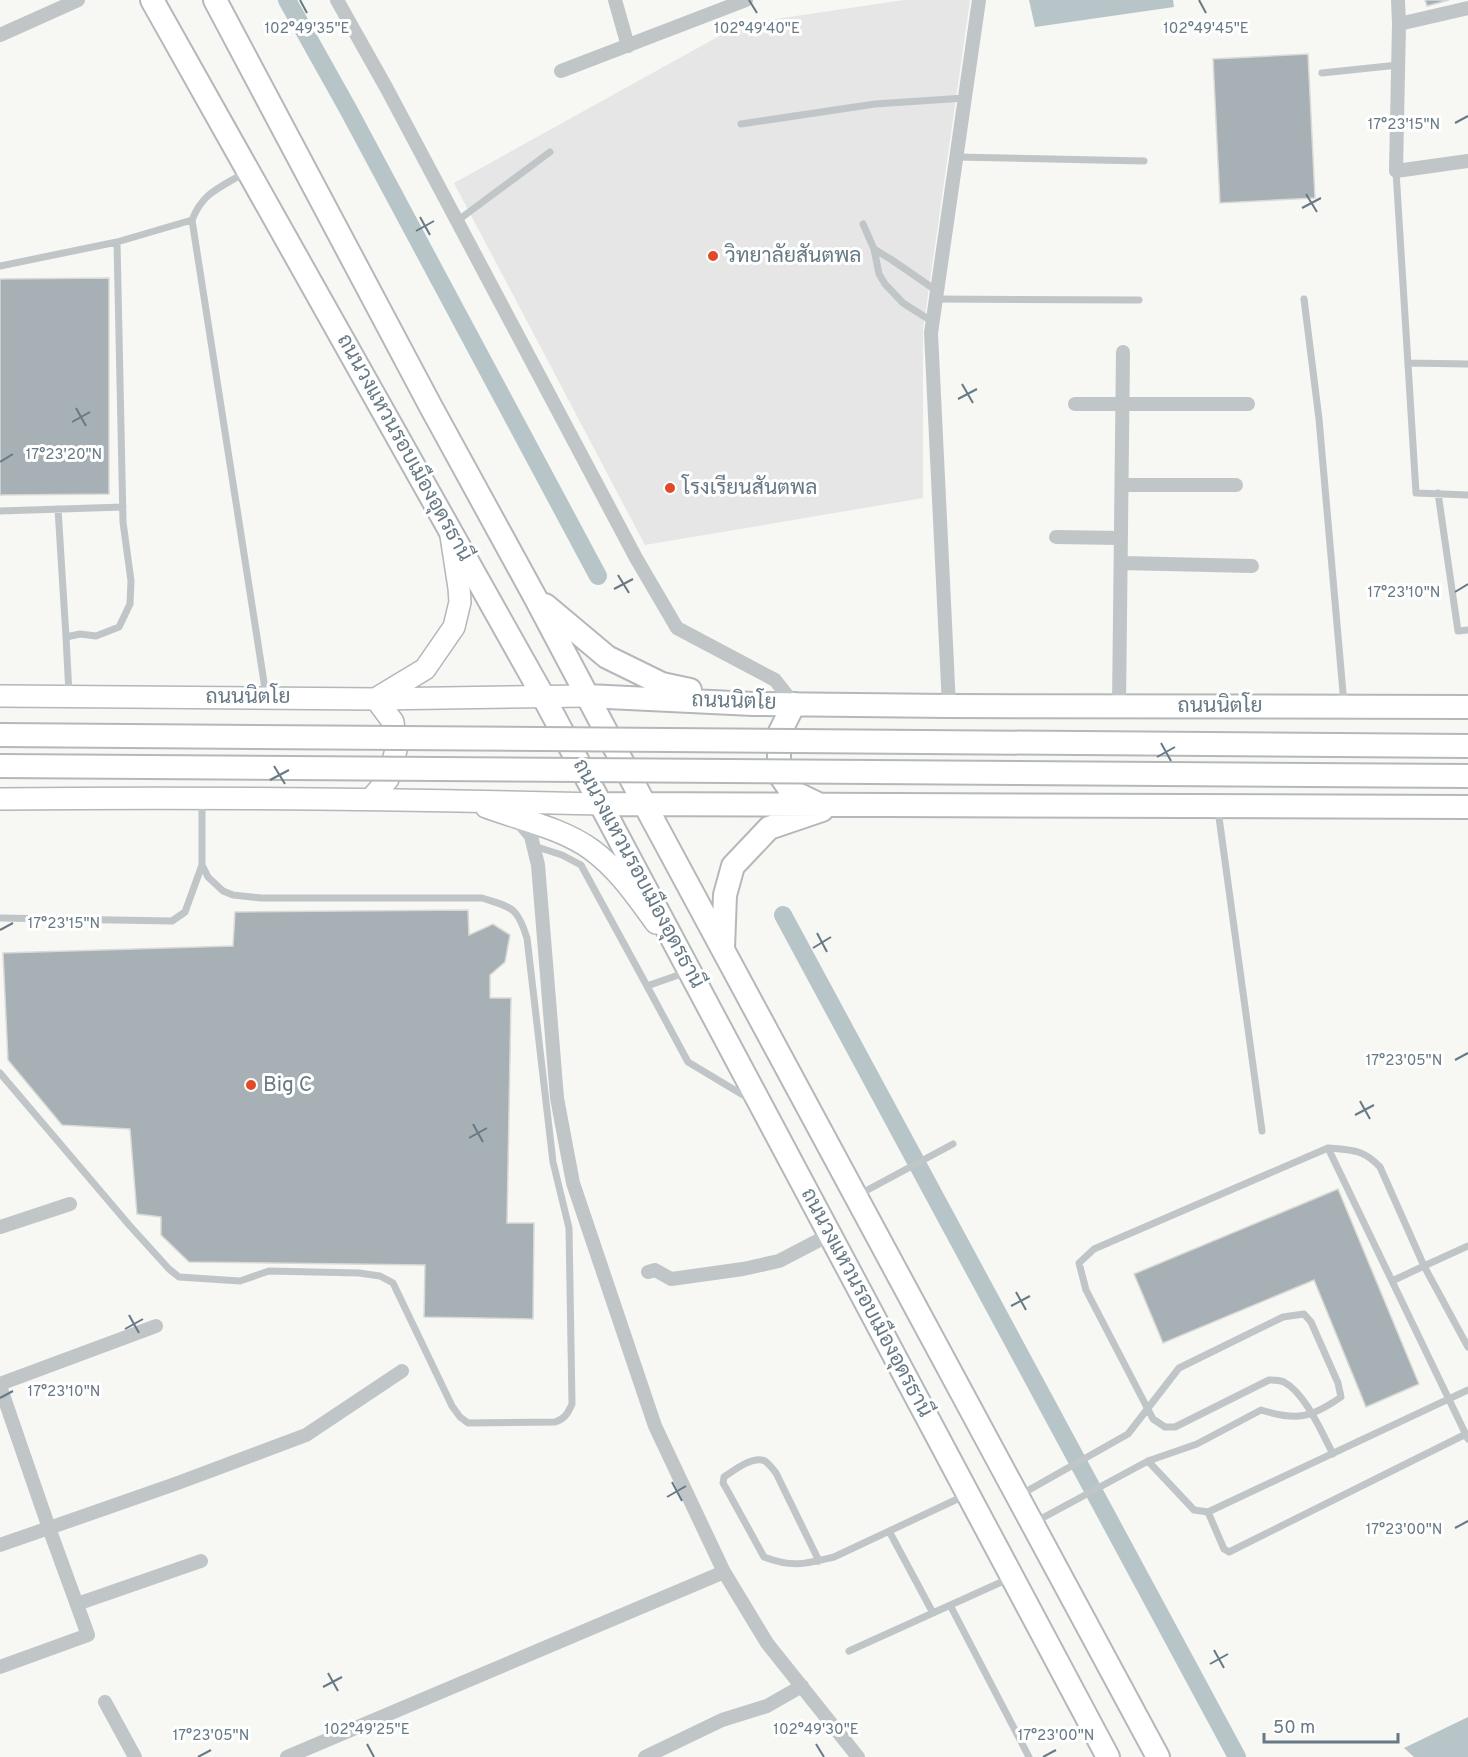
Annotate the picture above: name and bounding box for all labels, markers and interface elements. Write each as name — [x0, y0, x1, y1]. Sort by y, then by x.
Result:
text: 102°49'35"E — [264, 20, 350, 39]
text: 102°49'40"E — [714, 20, 800, 39]
text: 102°49'45"E — [1163, 20, 1249, 39]
text: 17°23'15"N — [1368, 116, 1440, 135]
place label: วิทยาลัยสันตพล — [725, 243, 862, 270]
marker: วิทยาลัยสันตพล — [706, 249, 720, 263]
street label: ถนนวงแหวนรอบเมืองอุดรธานี — [330, 329, 480, 567]
text: 17°23'20"N — [26, 446, 102, 465]
place label: โรงเรียนสันตพล — [681, 474, 817, 502]
marker: โรงเรียนสันตพล — [663, 481, 677, 495]
text: 17°23'10"N — [1368, 584, 1440, 603]
street label: ถนนนิตโย — [205, 683, 291, 711]
street label: ถนนนิตโย — [691, 686, 777, 717]
street label: ถนนนิตโย — [1177, 692, 1263, 720]
street label: ถนนวงแหวนรอบเมืองอุดรธานี — [566, 754, 712, 993]
text: 17°23'15"N — [28, 915, 100, 934]
text: 17°23'05"N — [1366, 1052, 1442, 1071]
place label: Big C — [263, 1072, 312, 1099]
marker: Big C — [244, 1078, 258, 1092]
street label: ถนนวงแหวนรอบเมืองอุดรธานี — [794, 1183, 940, 1422]
text: 17°23'10"N — [28, 1383, 100, 1402]
text: 17°23'00"N — [1366, 1521, 1442, 1540]
scale bar — [1264, 1706, 1398, 1744]
text: 50 m — [1273, 1717, 1315, 1740]
text: 102°49'25"E — [324, 1721, 410, 1740]
text: 102°49'30"E — [773, 1721, 859, 1740]
text: 17°23'05"N — [173, 1727, 249, 1746]
text: 17°23'00"N — [1018, 1727, 1094, 1746]

